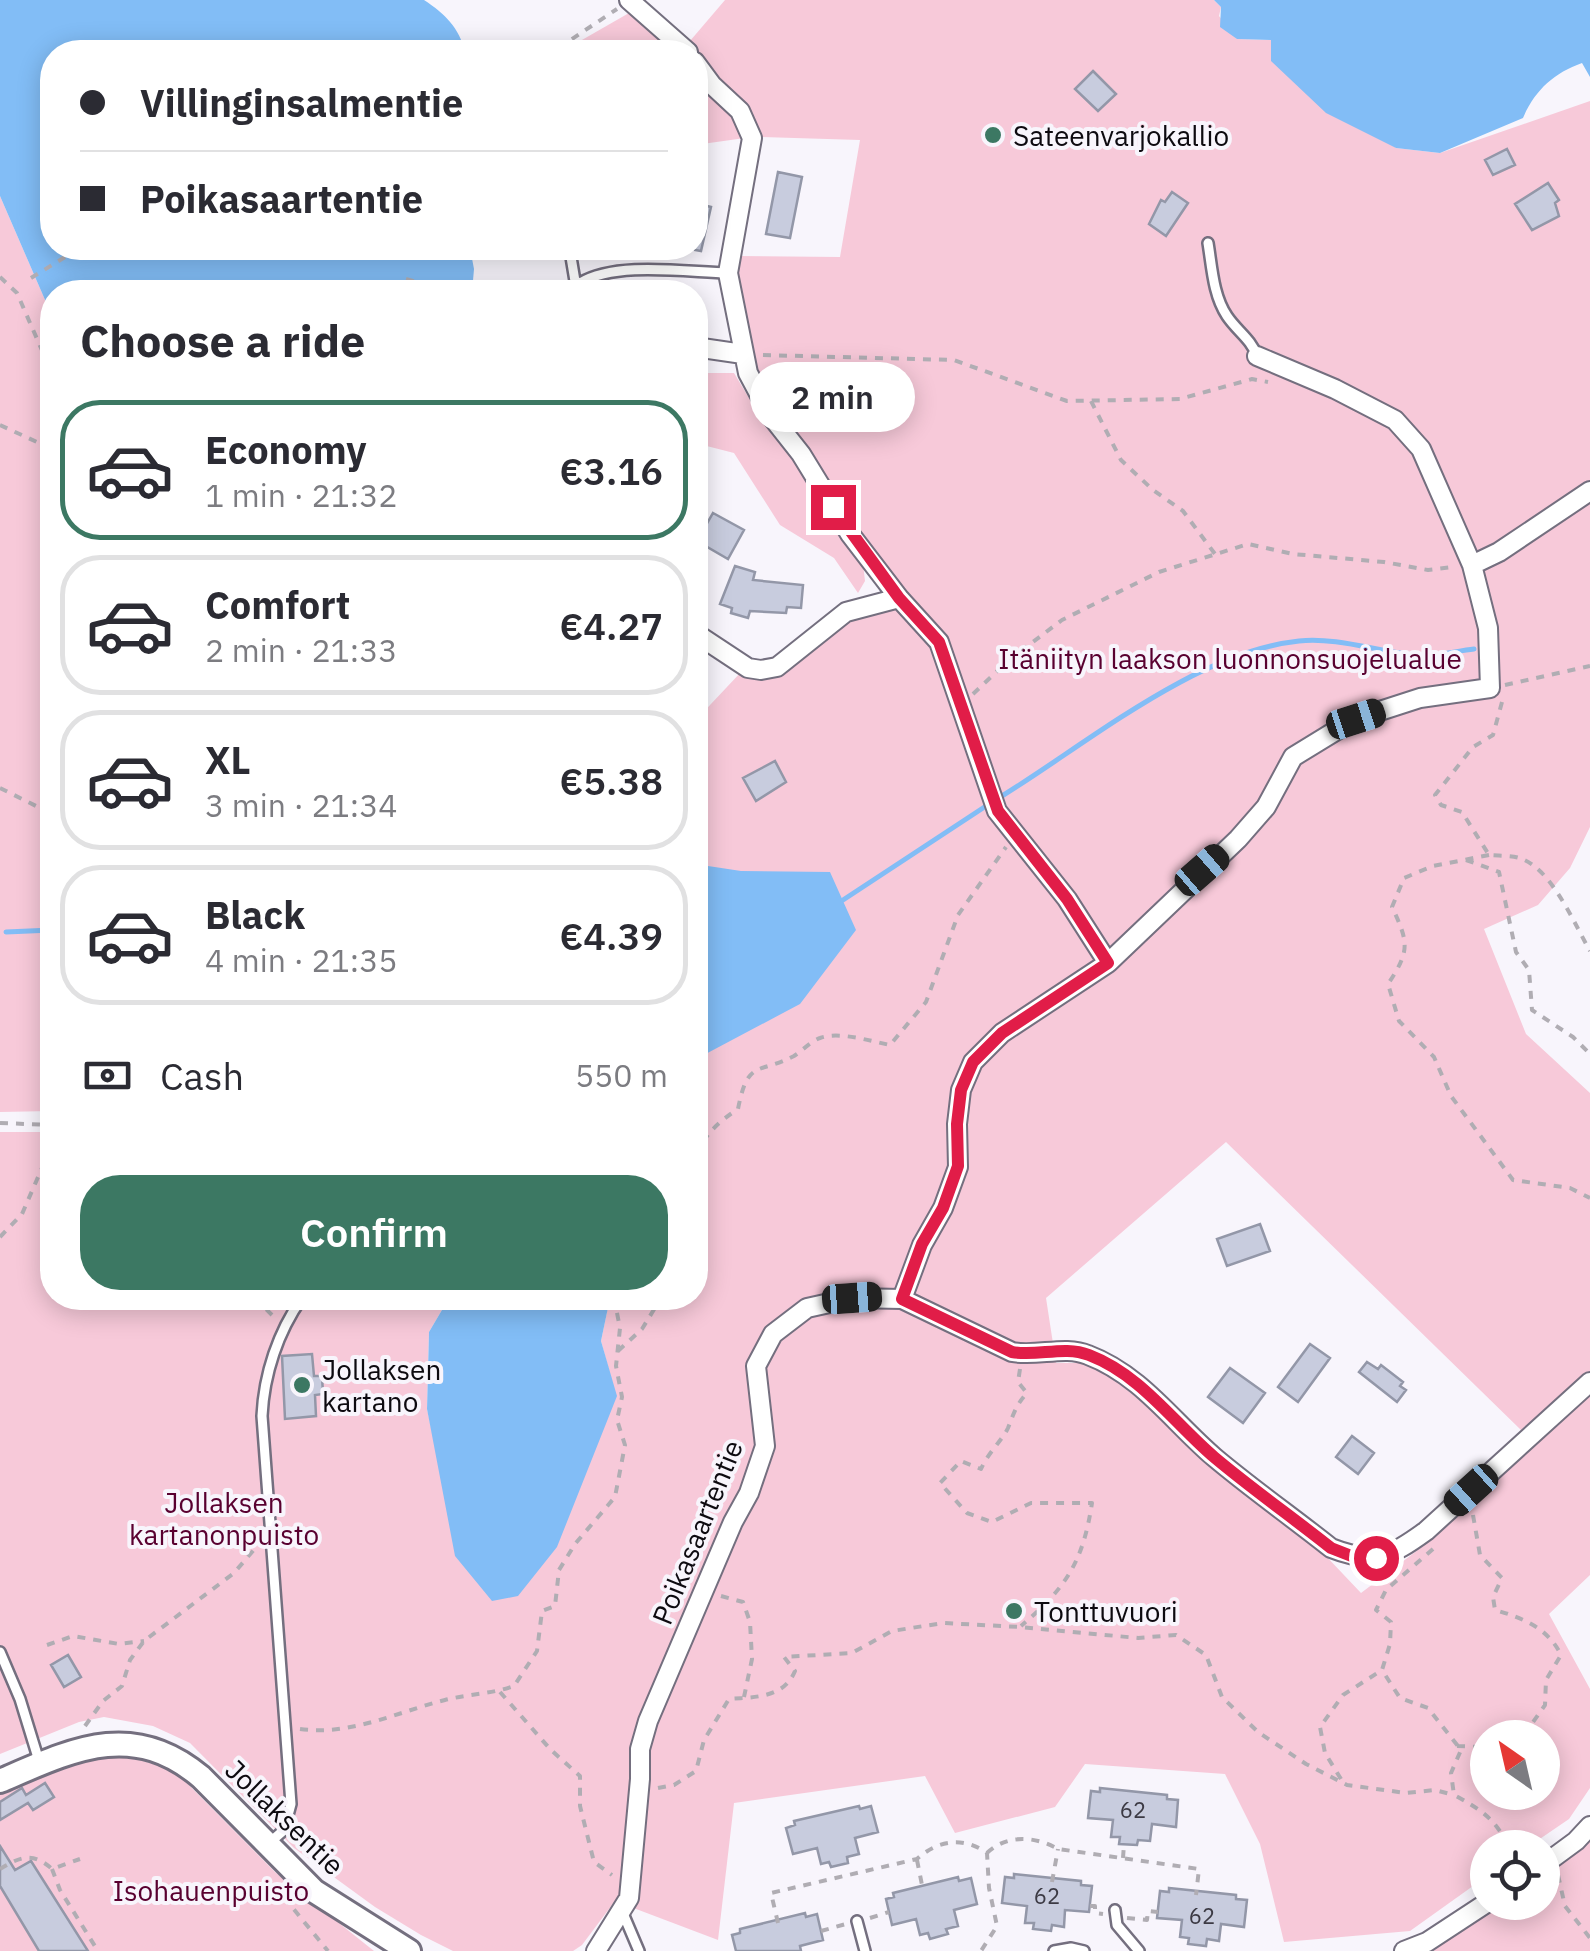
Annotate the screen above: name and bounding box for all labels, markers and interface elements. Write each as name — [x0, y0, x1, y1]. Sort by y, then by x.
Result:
text: Villinginsalmentie — [140, 78, 463, 127]
place label: Sateenvarjokallio — [1013, 117, 1229, 154]
marker: Sateenvarjokallio — [982, 124, 1004, 146]
text: Poikasaartentie — [140, 174, 423, 223]
text: Choose a ride — [80, 311, 365, 369]
callout: 2 min — [750, 362, 916, 432]
text: 2 min — [791, 376, 874, 418]
icon: car — [85, 425, 175, 515]
text: Economy — [205, 425, 367, 474]
text: €3.16 — [559, 446, 663, 495]
text: 1 min · 21:32 — [205, 474, 398, 516]
route end — [811, 485, 856, 530]
icon: car — [85, 580, 175, 670]
text: Comfort — [205, 580, 350, 629]
text: €4.27 — [559, 601, 663, 650]
text: 2 min · 21:33 — [205, 629, 398, 671]
park label: Itäniityn laakson luonnonsuojelualue — [998, 640, 1462, 677]
car — [1323, 695, 1389, 743]
icon: car — [85, 735, 175, 825]
text: XL — [205, 735, 251, 784]
text: €5.38 — [559, 756, 663, 805]
text: 3 min · 21:34 — [205, 784, 398, 826]
car — [1170, 839, 1234, 901]
icon: car — [85, 890, 175, 980]
text: Black — [205, 890, 305, 939]
text: €4.39 — [559, 911, 663, 960]
text: 4 min · 21:35 — [205, 939, 398, 981]
icon: cash — [80, 1048, 135, 1103]
text: Cash — [160, 1051, 244, 1100]
text: 550 m — [575, 1054, 668, 1096]
button: Confirm — [80, 1175, 668, 1290]
car — [821, 1281, 883, 1315]
place label: Jollaksen kartano — [322, 1351, 441, 1420]
marker: Jollaksen kartano — [291, 1374, 313, 1396]
street label: Poikasaartentie — [643, 1434, 751, 1630]
car — [1439, 1459, 1503, 1521]
park label: Jollaksen kartanonpuisto — [129, 1484, 319, 1553]
route start — [1354, 1536, 1399, 1581]
place label: Tonttuvuori — [1034, 1593, 1178, 1630]
marker: Tonttuvuori — [1003, 1600, 1025, 1622]
north arrow — [1470, 1720, 1560, 1810]
map controls — [1470, 1720, 1560, 1920]
street label: Jollaksentie — [218, 1751, 352, 1883]
house number: 62 — [1120, 1795, 1146, 1824]
button: locate — [1470, 1830, 1560, 1920]
park label: Isohauenpuisto — [113, 1872, 309, 1909]
house number: 62 — [1034, 1881, 1060, 1910]
house number: 62 — [1189, 1901, 1215, 1930]

